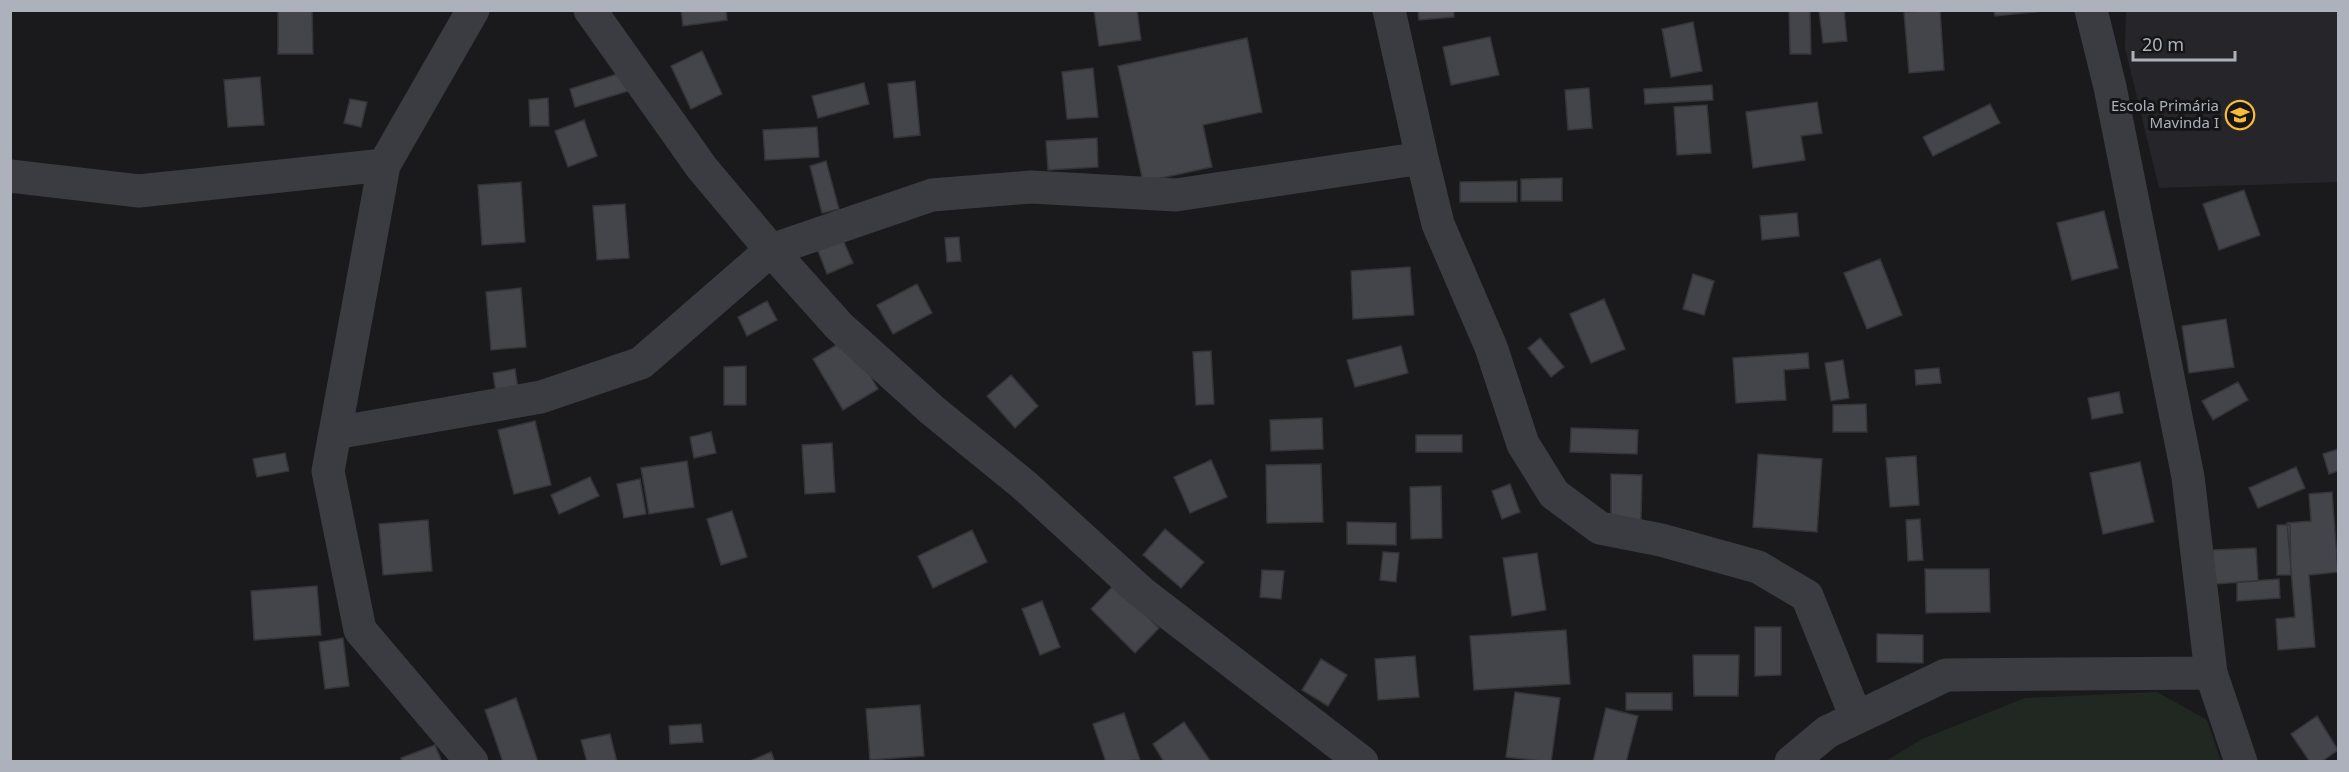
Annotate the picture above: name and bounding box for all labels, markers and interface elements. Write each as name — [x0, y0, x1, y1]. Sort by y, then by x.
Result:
scale bar — [2133, 24, 2235, 62]
text: 20 m — [2142, 32, 2184, 56]
place label: Escola Primária Mavinda I — [2111, 95, 2219, 132]
school or university icon: Escola Primária Mavinda I — [2224, 99, 2256, 131]

